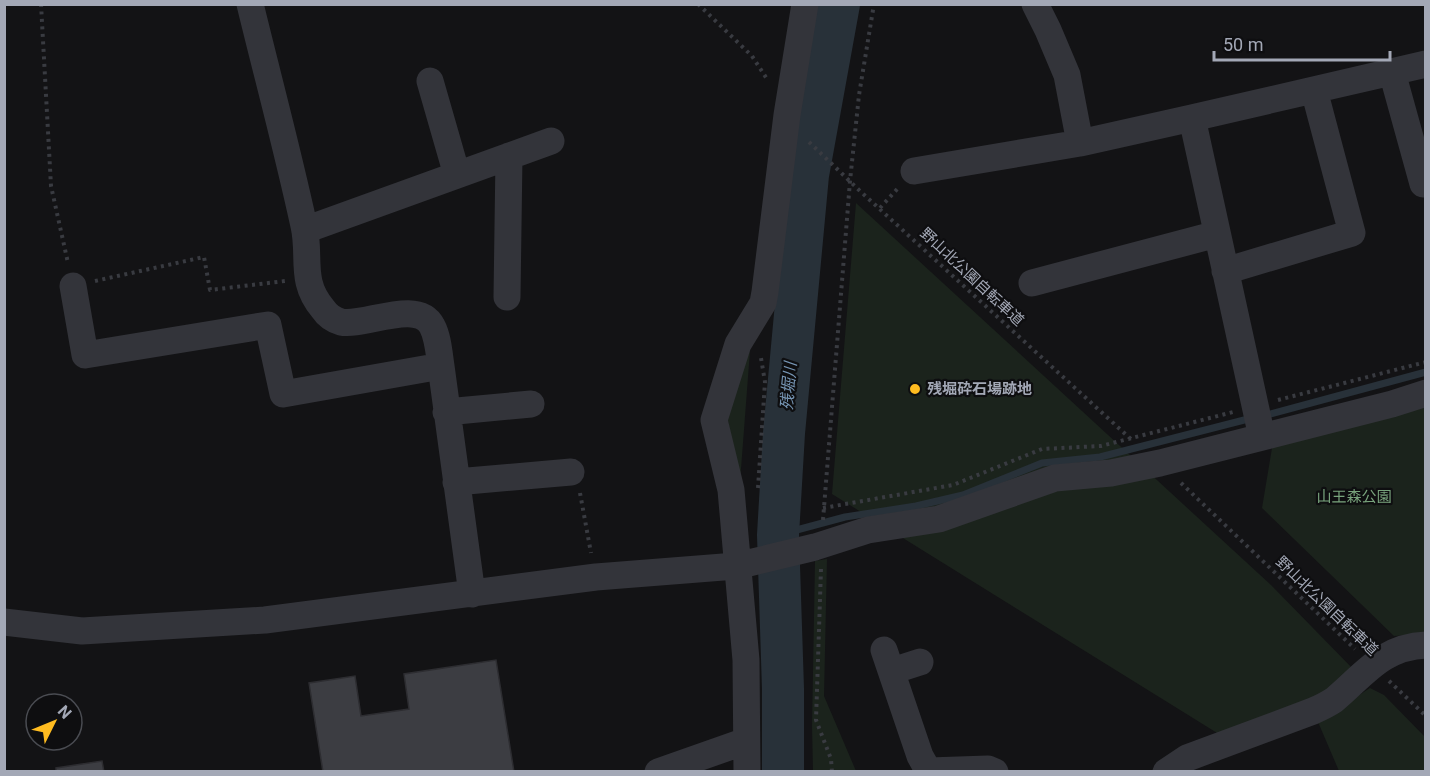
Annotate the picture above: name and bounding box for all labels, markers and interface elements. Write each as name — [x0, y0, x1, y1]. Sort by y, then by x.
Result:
scale bar — [1214, 24, 1390, 62]
text: 50 m — [1223, 34, 1263, 55]
street label: 野山北公園自転車道 — [916, 224, 1028, 330]
water label: 残堀川 — [777, 359, 800, 411]
place label: 残堀砕石場跡地 — [927, 380, 1032, 398]
marker: 残堀砕石場跡地 — [908, 382, 922, 396]
park label: 山王森公園 — [1316, 488, 1392, 506]
street label: 野山北公園自転車道 — [1272, 553, 1382, 659]
north arrow — [24, 692, 84, 752]
text: N — [54, 702, 75, 723]

